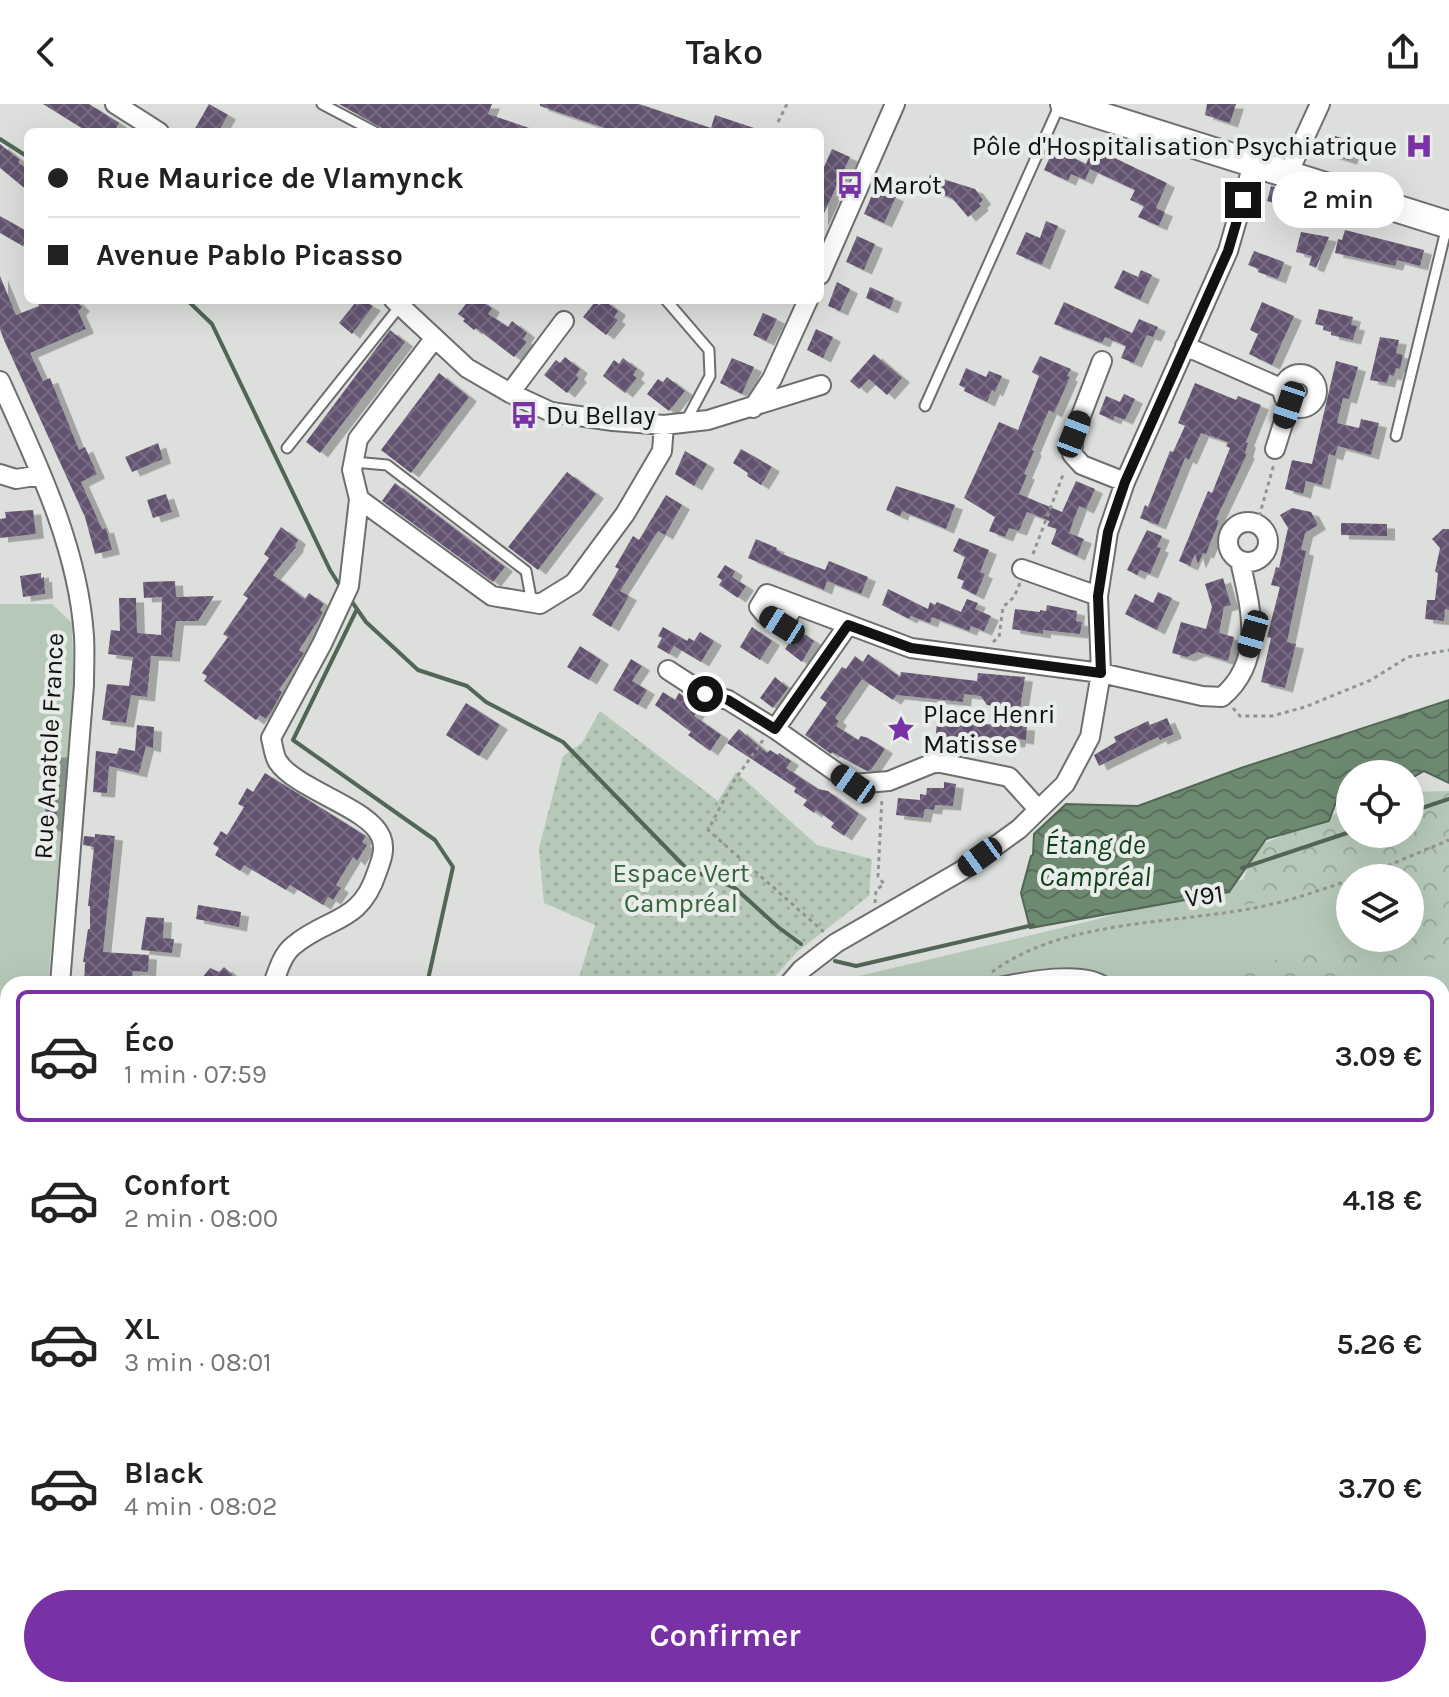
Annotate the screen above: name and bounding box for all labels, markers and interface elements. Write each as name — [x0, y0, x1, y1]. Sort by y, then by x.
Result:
icon: back — [24, 30, 68, 74]
icon: share — [1381, 30, 1425, 74]
text: Tako — [686, 31, 763, 73]
place label: Pôle d'Hospitalisation Psychiatrique — [972, 131, 1397, 162]
hospital icon: Pôle d'Hospitalisation Psychiatrique — [1404, 131, 1434, 161]
text: Rue Maurice de Vlamynck — [96, 160, 464, 196]
bus stop icon: Marot — [835, 170, 865, 200]
place label: Marot — [872, 170, 942, 201]
callout: 2 min — [1271, 172, 1403, 228]
route end — [1225, 182, 1261, 218]
text: 2 min — [1303, 184, 1373, 215]
text: Avenue Pablo Picasso — [96, 237, 403, 273]
car — [1270, 378, 1308, 432]
bus stop icon: Du Bellay — [509, 400, 539, 430]
place label: Du Bellay — [546, 400, 656, 431]
car — [1054, 407, 1094, 461]
car — [755, 602, 809, 648]
car — [1235, 608, 1271, 660]
street label: Rue Anatole France — [28, 632, 70, 860]
route start — [687, 676, 723, 712]
place label: Place Henri Matisse — [923, 699, 1056, 760]
place icon: Place Henri Matisse — [886, 714, 916, 744]
car — [826, 760, 880, 808]
map controls — [1336, 760, 1424, 952]
button: locate — [1336, 760, 1424, 848]
water label: Étang de Campréal — [1039, 828, 1151, 893]
car — [954, 833, 1006, 881]
park label: Espace Vert Campréal — [612, 858, 750, 919]
button: layers — [1336, 864, 1424, 952]
street label: V91 — [1183, 878, 1225, 914]
icon: car — [28, 1020, 100, 1092]
text: Éco — [124, 1023, 174, 1059]
text: 3.09 € — [1334, 1038, 1422, 1074]
text: 1 min · 07:59 — [124, 1059, 267, 1090]
icon: car — [28, 1164, 100, 1236]
text: Confort — [124, 1167, 230, 1203]
text: 4.18 € — [1342, 1182, 1422, 1218]
text: 2 min · 08:00 — [124, 1203, 278, 1234]
icon: car — [28, 1308, 100, 1380]
text: XL — [124, 1311, 159, 1347]
text: 5.26 € — [1336, 1326, 1422, 1362]
text: 3 min · 08:01 — [124, 1347, 272, 1378]
icon: car — [28, 1452, 100, 1524]
text: Black — [124, 1455, 204, 1491]
text: 3.70 € — [1338, 1470, 1422, 1506]
text: 4 min · 08:02 — [124, 1491, 277, 1522]
button: Confirmer — [24, 1590, 1426, 1682]

